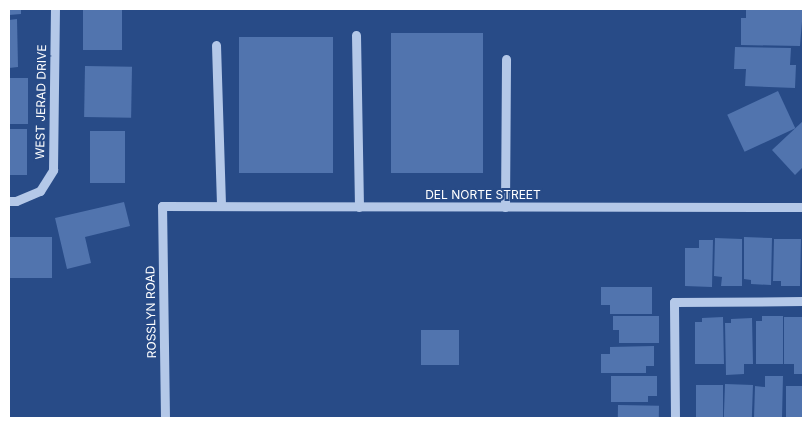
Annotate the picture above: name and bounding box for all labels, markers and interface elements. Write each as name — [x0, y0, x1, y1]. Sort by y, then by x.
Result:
street label: WEST JERAD DRIVE — [33, 44, 49, 160]
street label: DEL NORTE STREET — [425, 188, 541, 202]
street label: ROSSLYN ROAD — [143, 266, 159, 358]

